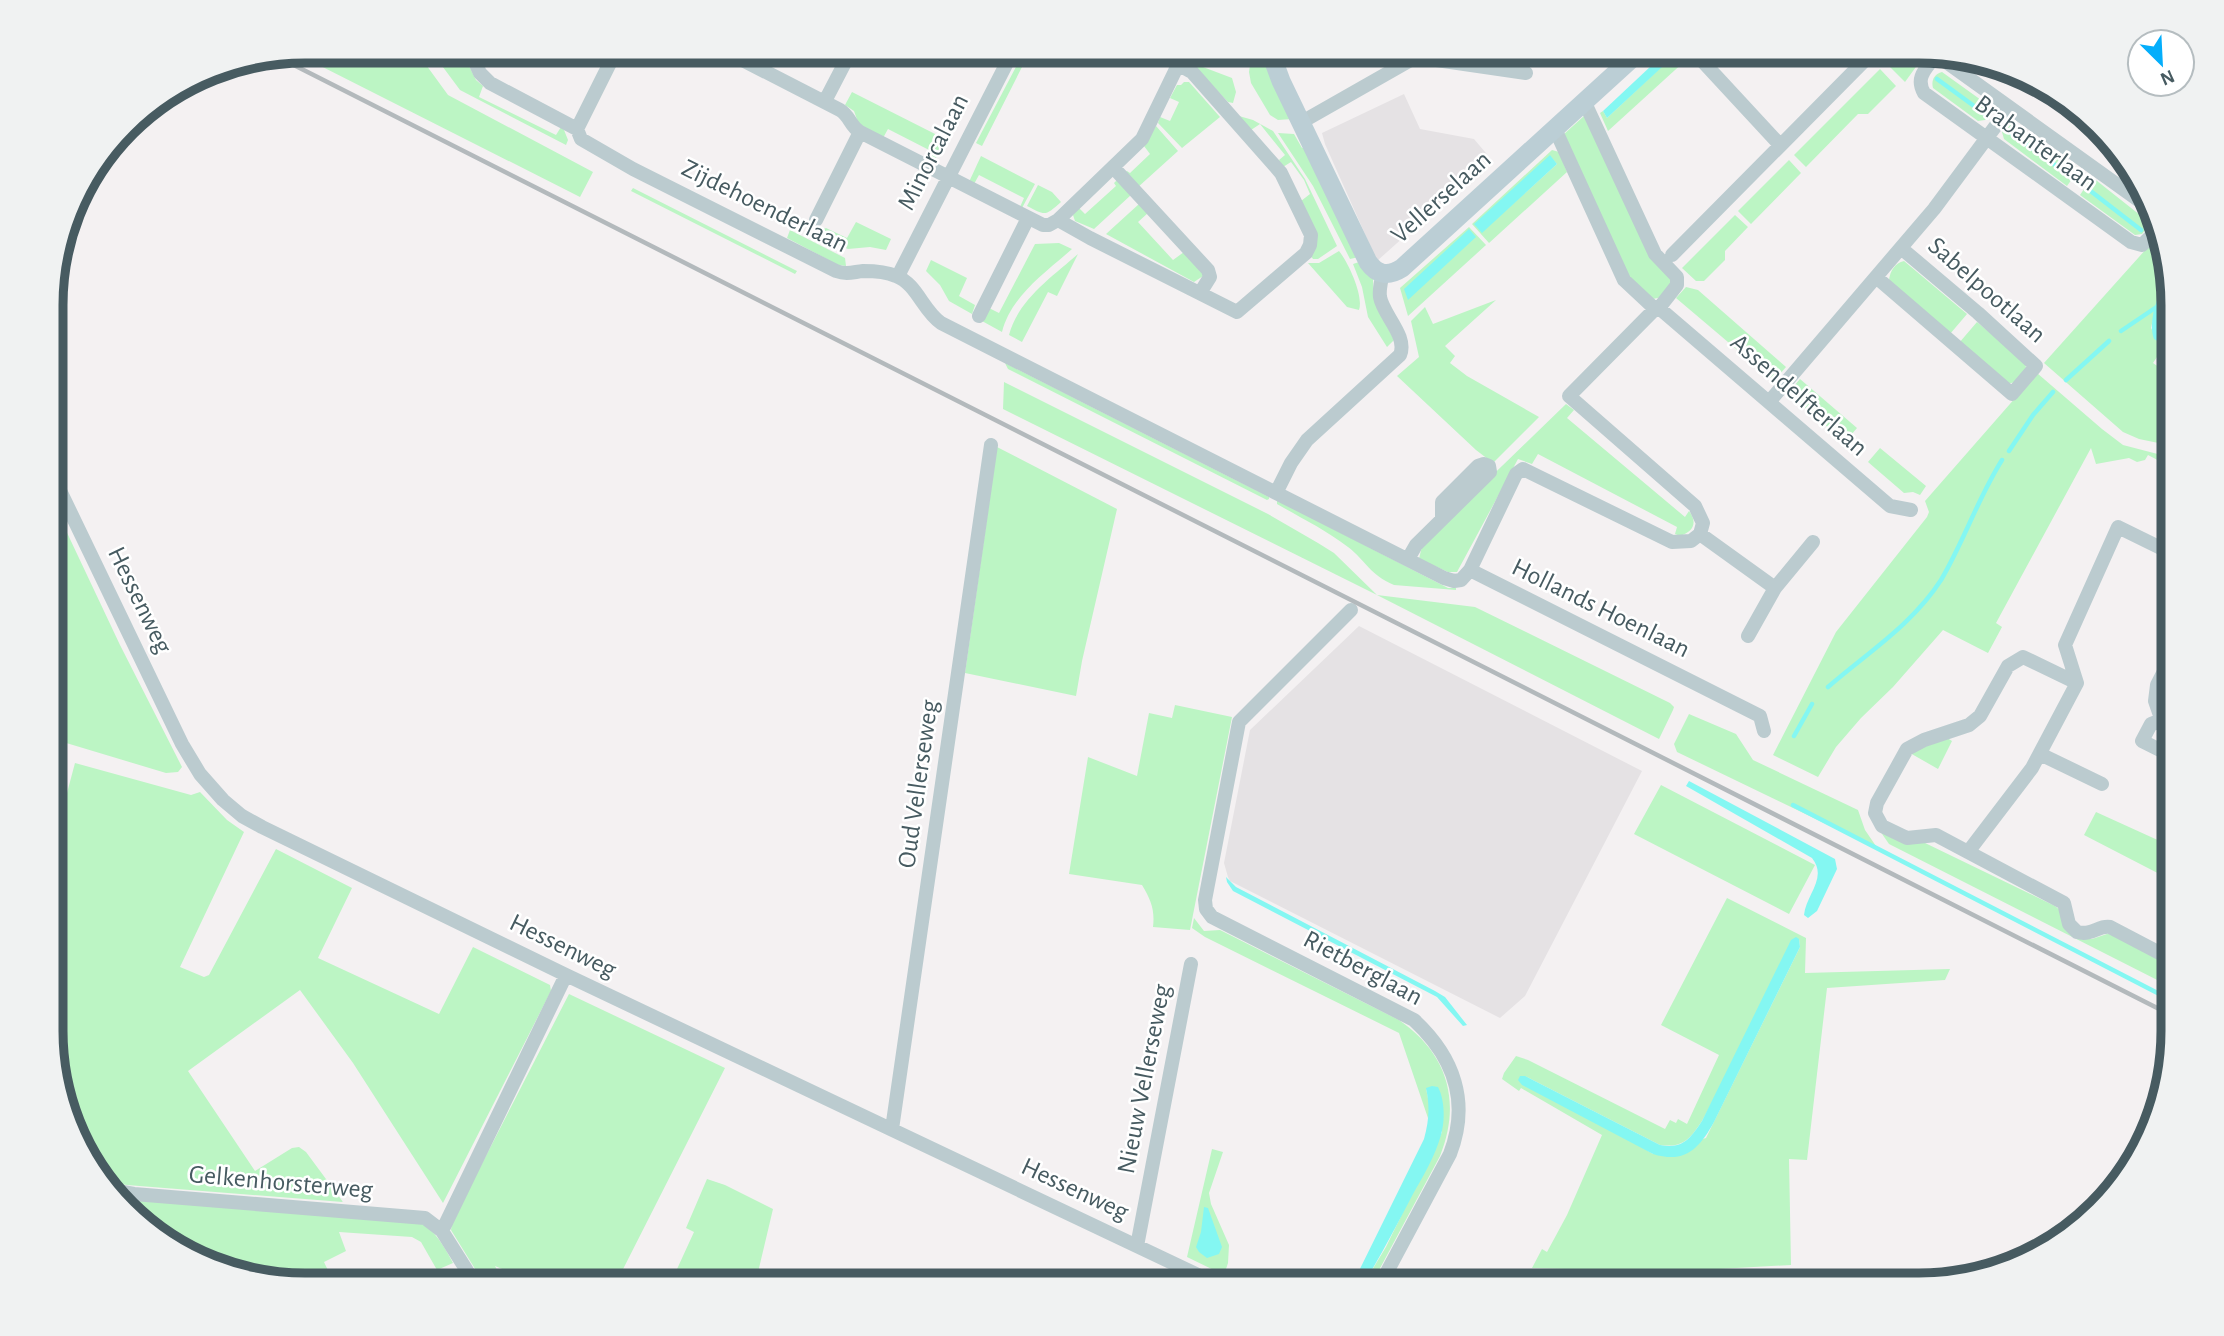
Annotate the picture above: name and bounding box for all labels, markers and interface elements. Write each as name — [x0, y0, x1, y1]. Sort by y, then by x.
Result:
north arrow — [2126, 28, 2196, 98]
text: N — [2157, 66, 2177, 89]
street label: Minorcalaan — [893, 90, 973, 214]
street label: Brabanterlaan — [1970, 90, 2102, 196]
street label: Vellerselaan — [1386, 146, 1496, 248]
street label: Zijdehoenderlaan — [678, 155, 852, 257]
street label: Sabelpootlaan — [1923, 232, 2051, 348]
street label: Assendelfterlaan — [1726, 329, 1872, 461]
street label: Hessenweg — [103, 543, 177, 658]
street label: Hollands Hoenlaan — [1508, 554, 1694, 662]
street label: Oud Vellerseweg — [893, 698, 943, 870]
street label: Hessenweg — [506, 909, 621, 983]
street label: Rietberglaan — [1299, 926, 1427, 1010]
street label: Nieuw Vellerseweg — [1113, 982, 1175, 1176]
street label: Hessenweg — [1017, 1153, 1133, 1225]
street label: Gelkenhorsterweg — [188, 1161, 374, 1203]

